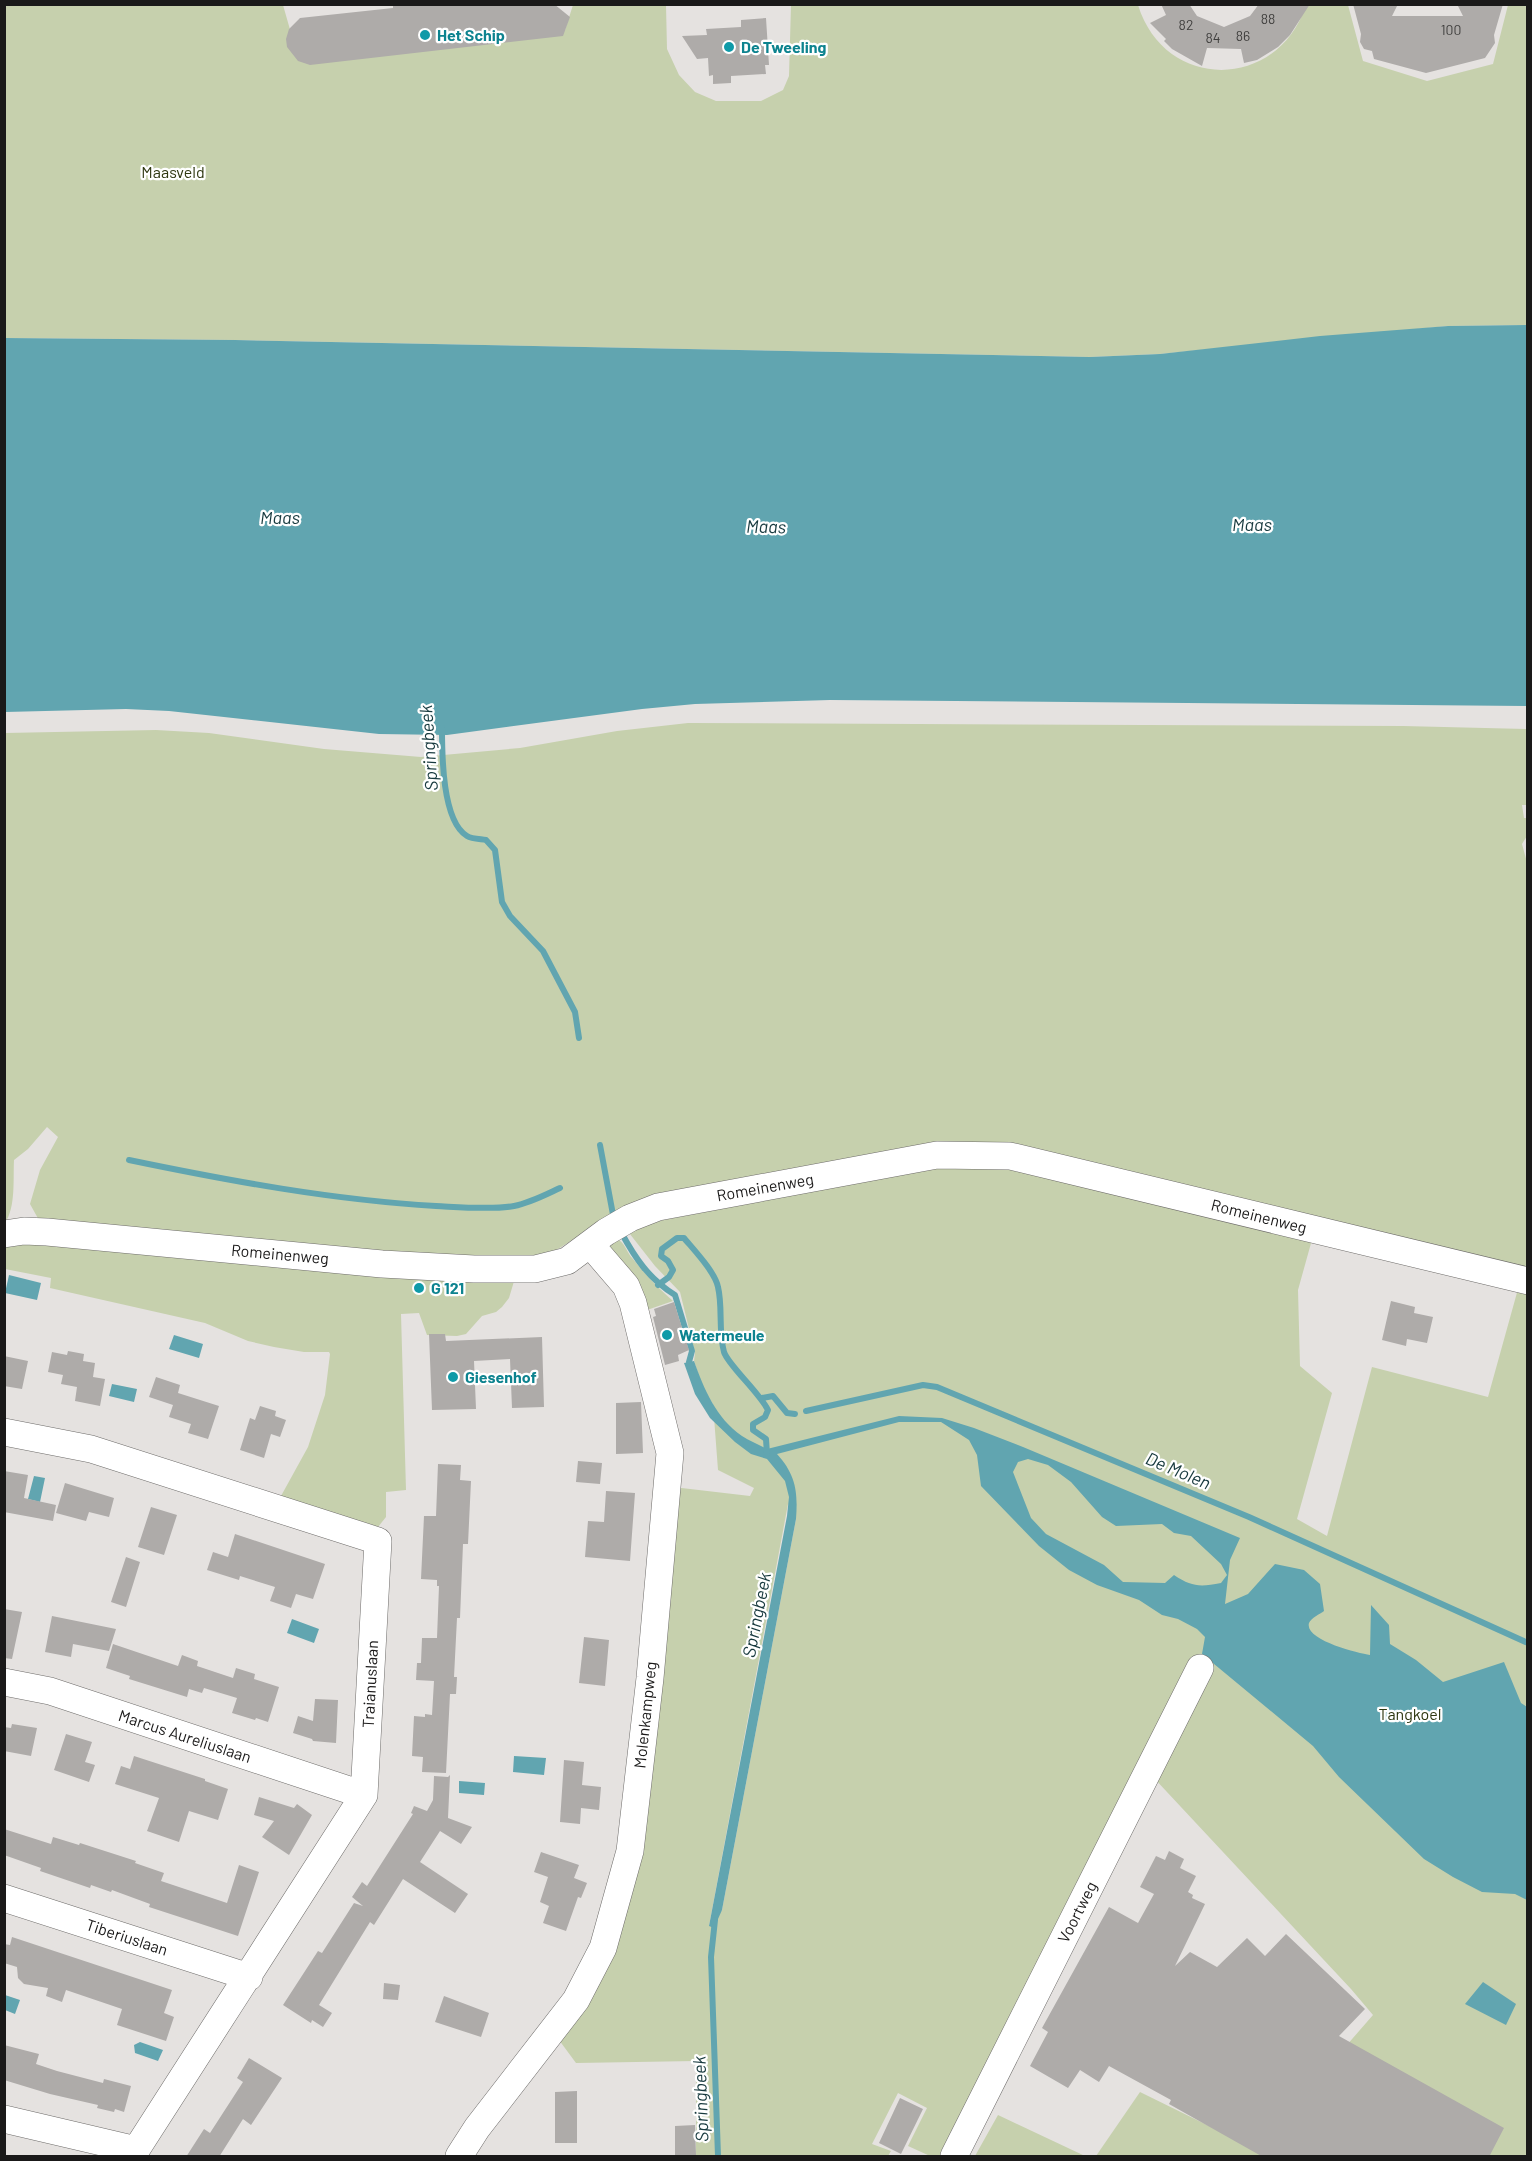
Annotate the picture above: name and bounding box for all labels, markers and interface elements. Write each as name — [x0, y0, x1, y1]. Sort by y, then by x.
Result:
house number: 88 — [1261, 10, 1275, 27]
house number: 82 — [1179, 16, 1193, 33]
house number: 100 — [1441, 21, 1461, 38]
place label: Het Schip — [437, 25, 505, 44]
house number: 86 — [1236, 27, 1250, 44]
marker: Het Schip — [418, 28, 432, 42]
house number: 84 — [1205, 29, 1221, 46]
place label: De Tweeling — [741, 37, 826, 56]
marker: De Tweeling — [722, 40, 736, 54]
park label: Maasveld — [141, 162, 205, 181]
water label: Maas — [260, 506, 300, 528]
water label: Maas — [1232, 513, 1272, 535]
water label: Maas — [746, 515, 786, 537]
water label: Springbeek — [414, 704, 442, 792]
street label: Romeinenweg — [715, 1169, 815, 1204]
street label: Romeinenweg — [1209, 1194, 1309, 1237]
street label: Romeinenweg — [230, 1240, 330, 1267]
place label: G 121 — [431, 1278, 464, 1297]
marker: G 121 — [412, 1281, 426, 1295]
place label: Watermeule — [679, 1325, 765, 1344]
marker: Watermeule — [660, 1328, 674, 1342]
place label: Giesenhof — [465, 1367, 537, 1386]
marker: Giesenhof — [446, 1370, 460, 1384]
water label: De Molen — [1143, 1447, 1214, 1494]
water label: Springbeek — [737, 1570, 775, 1659]
street label: Traianuslaan — [358, 1640, 381, 1728]
street label: Molenkampweg — [629, 1661, 660, 1769]
park label: Tangkoel — [1379, 1704, 1441, 1723]
street label: Marcus Aureliuslaan — [116, 1705, 254, 1766]
street label: Voortweg — [1053, 1878, 1100, 1946]
street label: Tiberiuslaan — [84, 1914, 170, 1959]
water label: Springbeek — [687, 2055, 712, 2142]

